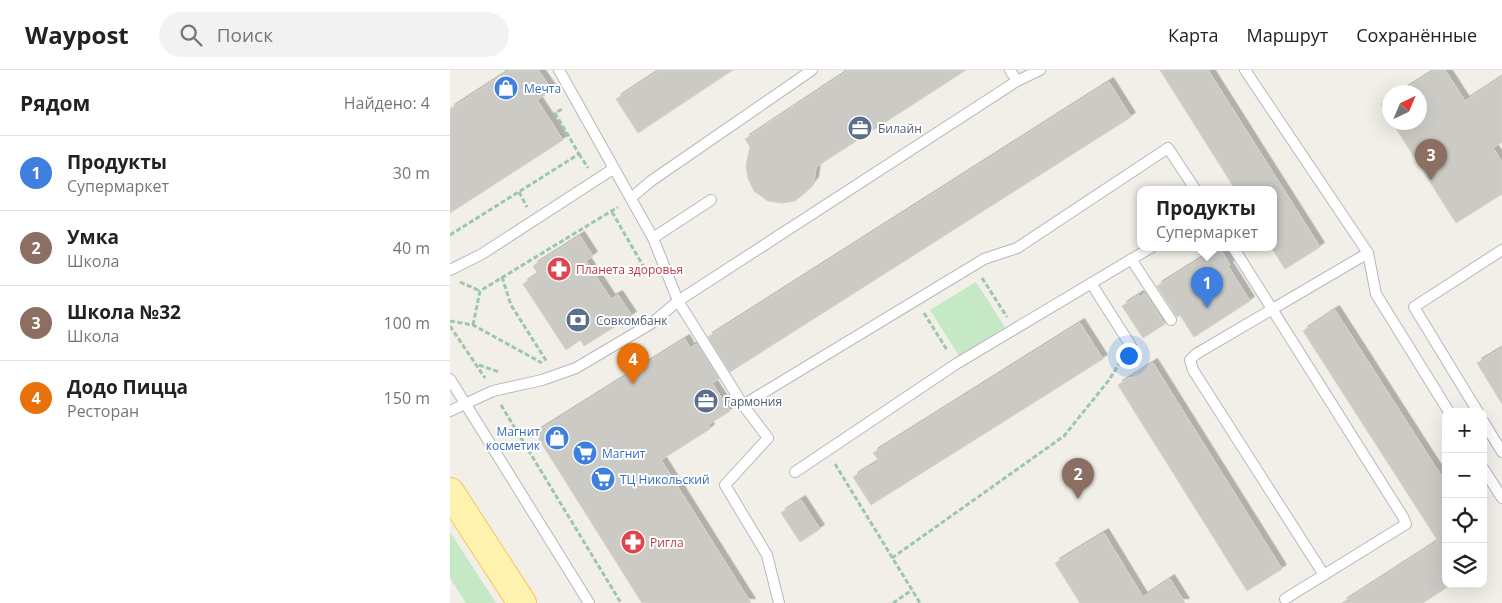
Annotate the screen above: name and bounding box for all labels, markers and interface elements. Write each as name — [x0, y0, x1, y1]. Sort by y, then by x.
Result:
search box — [159, 12, 509, 57]
text: Waypost — [25, 18, 129, 51]
icon: search — [177, 21, 205, 49]
text: Поиск — [217, 22, 273, 48]
text: Карта — [1168, 23, 1218, 47]
text: Маршрут — [1246, 23, 1328, 47]
text: Сохранённые — [1356, 23, 1477, 47]
shop icon: Мечта — [493, 75, 519, 101]
place label: Мечта — [524, 80, 561, 97]
north arrow — [1382, 85, 1427, 130]
text: Рядом — [20, 89, 90, 117]
text: Найдено: 4 — [344, 92, 430, 114]
office icon: Билайн — [847, 115, 873, 141]
place label: Билайн — [878, 120, 922, 137]
pin: 3 — [1415, 139, 1447, 180]
text: Продукты — [67, 149, 167, 175]
text: 1 — [31, 162, 41, 184]
text: 30 m — [393, 162, 430, 184]
text: Супермаркет — [67, 175, 169, 197]
popup — [1137, 186, 1277, 251]
text: Продукты — [1156, 195, 1256, 221]
text: Супермаркет — [1156, 221, 1258, 243]
text: Умка — [67, 224, 119, 250]
text: 2 — [31, 237, 41, 259]
text: 40 m — [393, 237, 430, 259]
text: Школа — [67, 250, 119, 272]
pharmacy icon: Планета здоровья — [546, 256, 572, 282]
place label: Планета здоровья — [576, 261, 683, 278]
pin: 1 — [1191, 267, 1223, 308]
text: Школа №32 — [67, 299, 181, 325]
bank icon: Совкомбанк — [565, 307, 591, 333]
text: 3 — [31, 312, 41, 334]
text: 100 m — [384, 312, 430, 334]
place label: Совкомбанк — [596, 312, 668, 329]
text: Школа — [67, 325, 119, 347]
pin: 4 — [617, 343, 649, 384]
your location — [1116, 343, 1142, 369]
text: Додо Пицца — [67, 374, 188, 400]
text: 4 — [31, 387, 41, 409]
text: 150 m — [384, 387, 430, 409]
office icon: Гармония — [693, 388, 719, 414]
place label: Гармония — [724, 393, 782, 410]
text: Ресторан — [67, 400, 139, 422]
map controls — [1442, 408, 1487, 588]
button: + — [1442, 408, 1487, 453]
place label: Магнит косметик — [486, 423, 541, 454]
shop icon: Магнит косметик — [544, 425, 570, 451]
supermarket icon: Магнит — [572, 440, 598, 466]
place label: Магнит — [602, 445, 646, 462]
button: − — [1442, 453, 1487, 498]
pin: 2 — [1062, 458, 1094, 499]
supermarket icon: ТЦ Никольский — [590, 466, 616, 492]
place label: ТЦ Никольский — [620, 471, 710, 488]
button: locate — [1442, 498, 1487, 543]
pharmacy icon: Ригла — [620, 529, 646, 555]
place label: Ригла — [650, 534, 684, 551]
button: layers — [1442, 543, 1487, 588]

